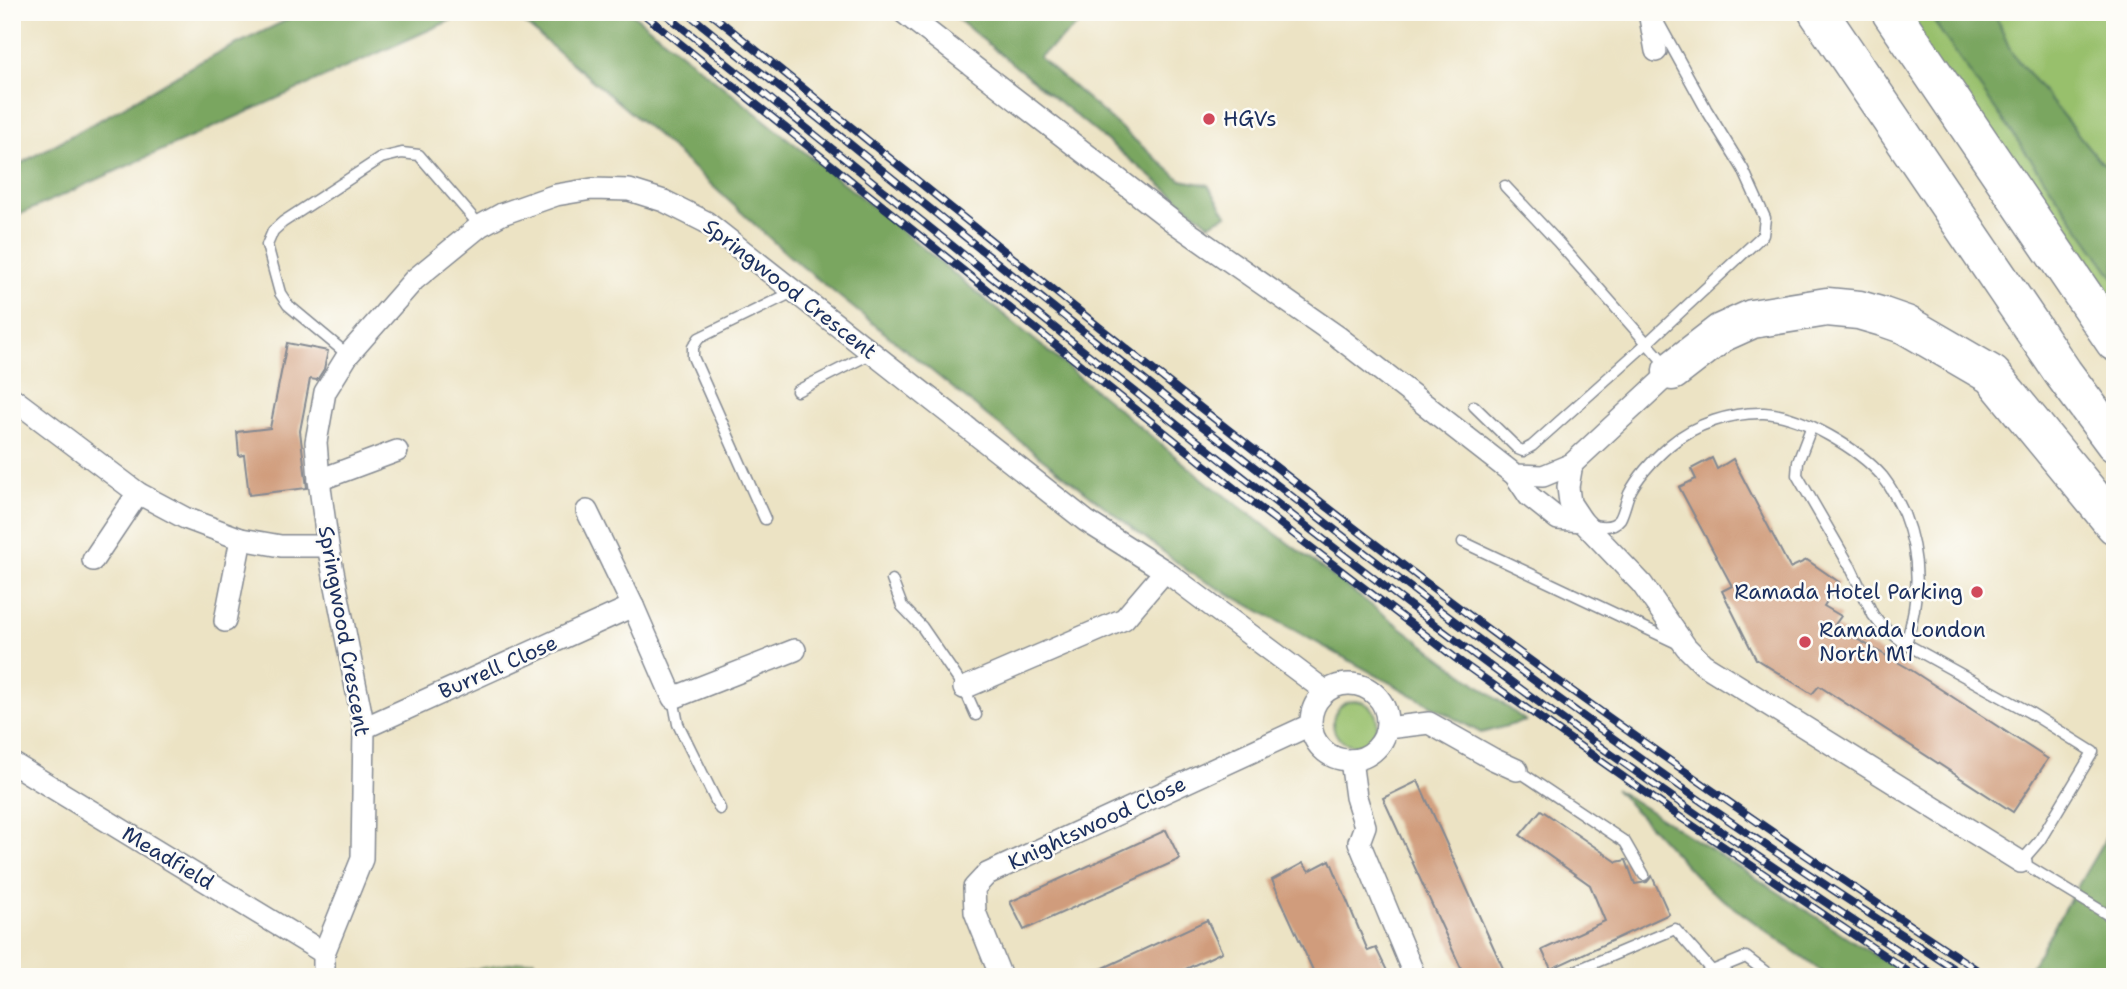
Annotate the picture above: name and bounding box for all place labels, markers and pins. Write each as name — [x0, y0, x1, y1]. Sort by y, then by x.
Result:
place label: HGVs — [1223, 105, 1277, 133]
marker: HGVs — [1201, 111, 1217, 127]
place label: Ramada Hotel Parking — [1734, 578, 1963, 606]
marker: Ramada Hotel Parking — [1969, 584, 1985, 600]
place label: Ramada London North M1 — [1819, 616, 1986, 668]
marker: Ramada London North M1 — [1797, 634, 1813, 650]

